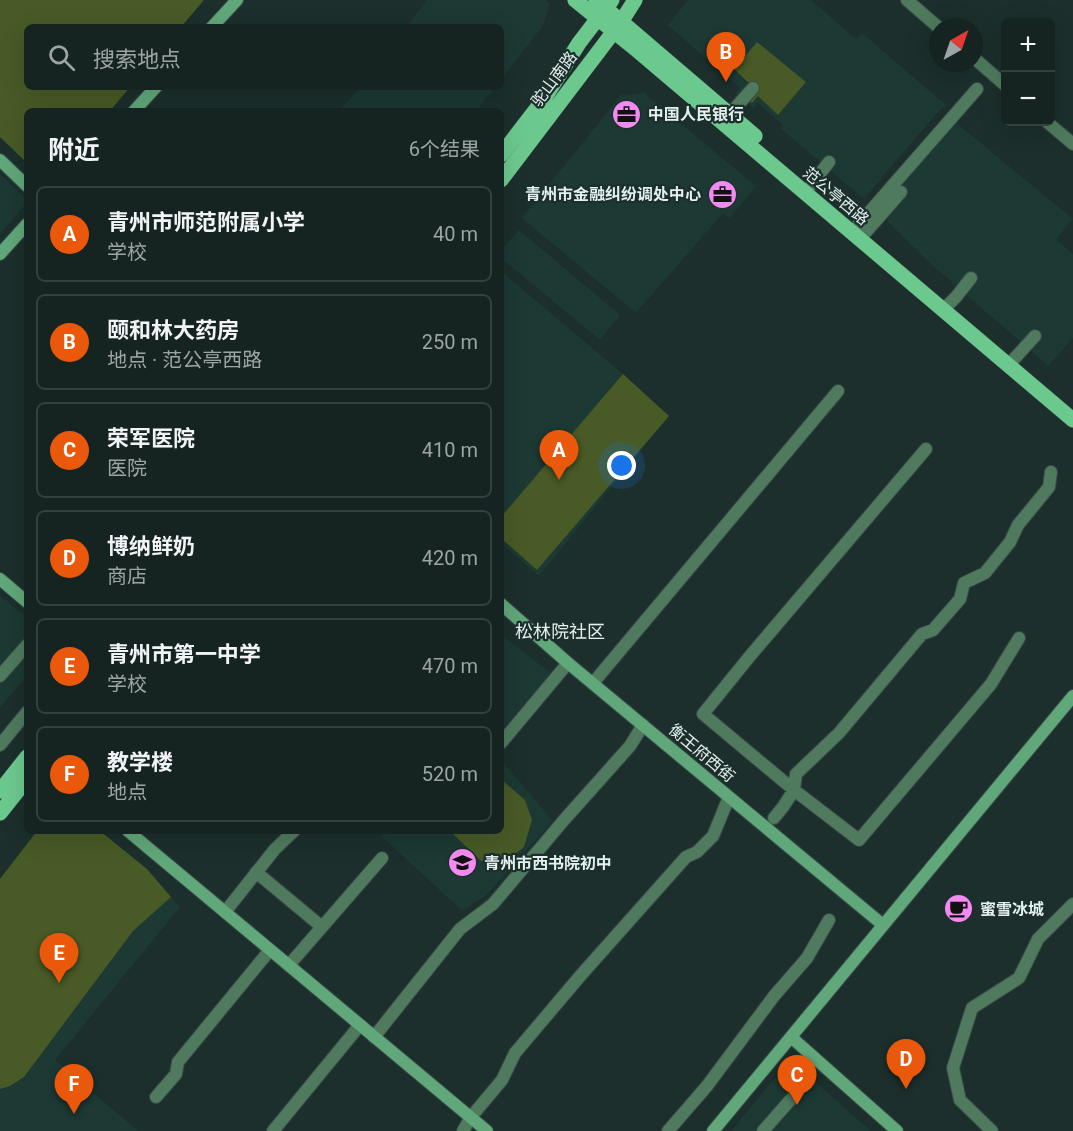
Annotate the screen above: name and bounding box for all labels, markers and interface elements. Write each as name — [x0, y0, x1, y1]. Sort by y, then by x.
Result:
north arrow — [929, 18, 983, 72]
map controls — [1001, 18, 1055, 126]
button: + — [1001, 18, 1055, 72]
search box — [24, 24, 504, 90]
pin: B — [706, 32, 746, 82]
icon: search — [45, 41, 78, 74]
text: 搜索地点 — [93, 47, 181, 72]
street label: 驼山南路 — [527, 48, 581, 110]
button: − — [1001, 72, 1055, 126]
office icon: 中国人民银行 — [611, 98, 643, 130]
place label: 中国人民银行 — [648, 105, 744, 124]
text: 附近 — [48, 135, 100, 165]
text: 6个结果 — [409, 137, 480, 161]
street label: 范公亭西路 — [799, 163, 873, 229]
office icon: 青州市金融纠纷调处中心 — [706, 178, 738, 210]
place label: 青州市金融纠纷调处中心 — [525, 185, 701, 204]
text: 青州市师范附属小学 — [107, 210, 305, 235]
text: A — [63, 222, 76, 246]
text: 40 m — [433, 222, 478, 246]
text: 学校 — [107, 240, 147, 264]
text: 颐和林大药房 — [107, 318, 239, 343]
text: B — [63, 330, 76, 354]
text: 250 m — [422, 330, 478, 354]
text: 地点 · 范公亭西路 — [107, 348, 262, 372]
text: 荣军医院 — [107, 426, 195, 451]
pin: A — [540, 430, 578, 480]
text: C — [63, 438, 76, 462]
text: 410 m — [422, 438, 478, 462]
your location — [607, 451, 636, 480]
text: 医院 — [107, 456, 147, 480]
text: 博纳鲜奶 — [107, 534, 195, 559]
text: D — [63, 546, 76, 570]
text: 420 m — [422, 546, 478, 570]
text: 商店 — [107, 564, 147, 588]
district label: 松林院社区 — [515, 621, 605, 642]
text: 青州市第一中学 — [107, 642, 261, 667]
text: E — [64, 654, 75, 678]
text: 470 m — [422, 654, 478, 678]
text: 学校 — [107, 672, 147, 696]
street label: 衡王府西街 — [665, 720, 739, 786]
text: 教学楼 — [107, 750, 173, 775]
text: F — [64, 762, 75, 786]
text: 520 m — [422, 762, 478, 786]
text: 地点 — [107, 780, 147, 804]
school or university icon: 青州市西书院初中 — [447, 847, 479, 879]
place label: 青州市西书院初中 — [484, 854, 612, 873]
cafe icon: 蜜雪冰城 — [943, 893, 975, 925]
place label: 蜜雪冰城 — [980, 900, 1044, 919]
pin: E — [40, 934, 78, 983]
pin: D — [886, 1040, 926, 1089]
pin: C — [778, 1056, 816, 1105]
pin: F — [54, 1064, 94, 1114]

